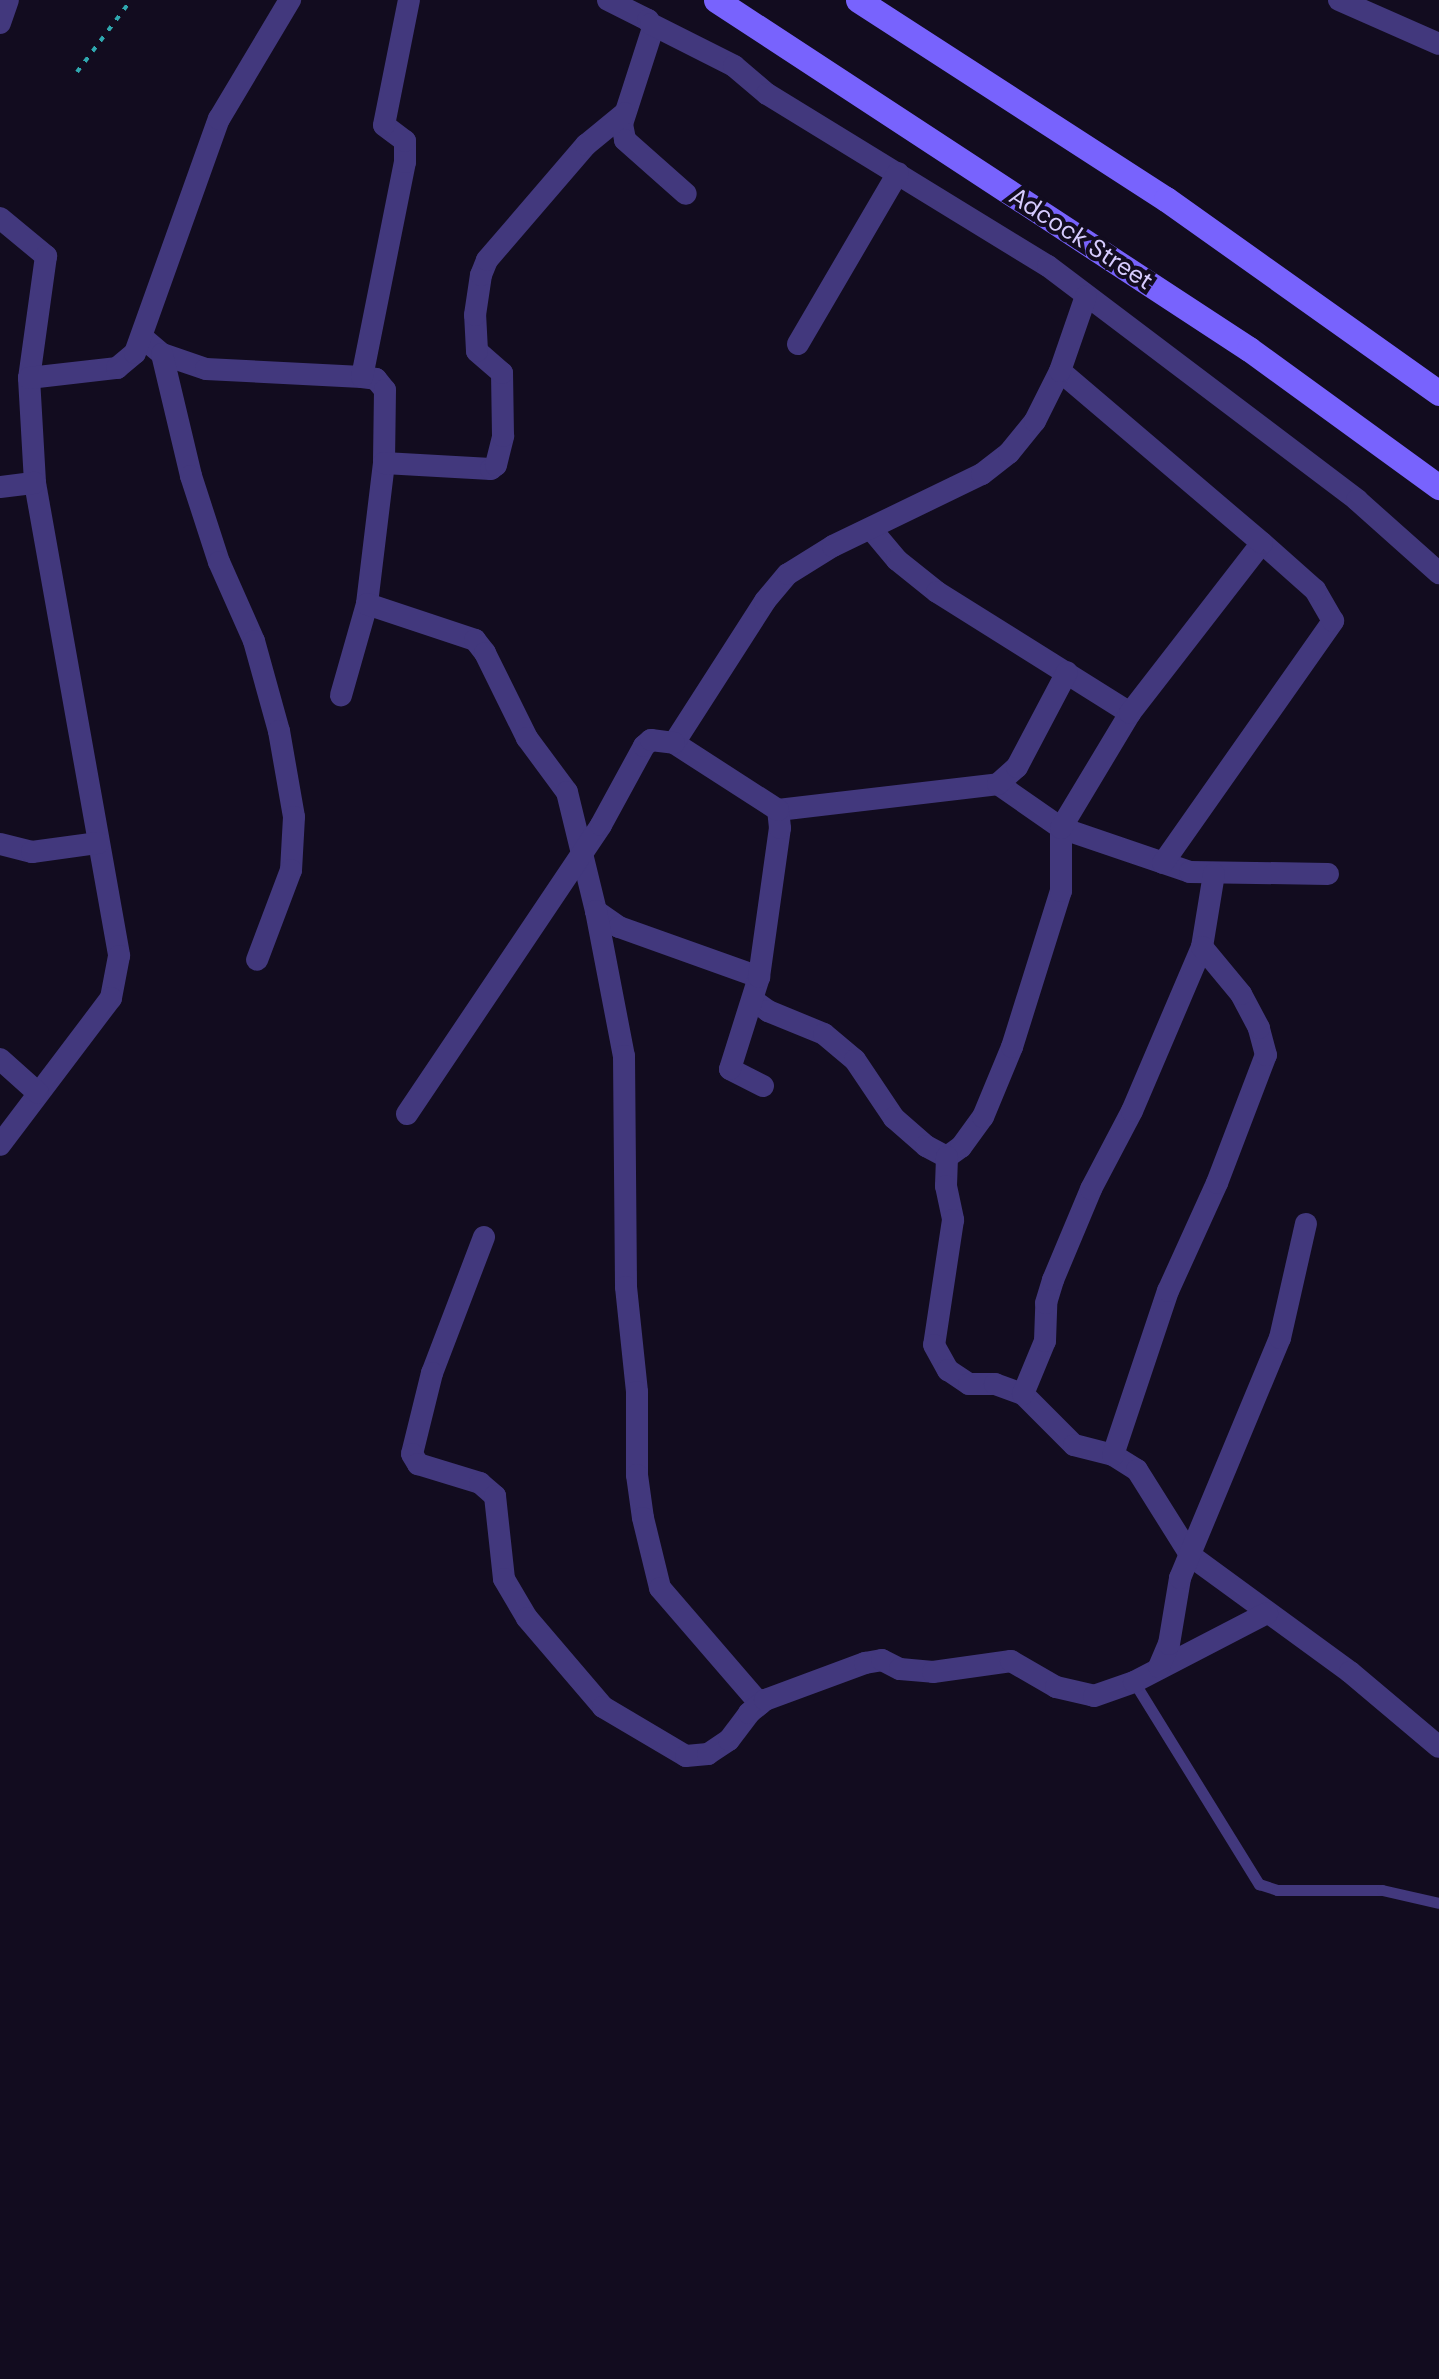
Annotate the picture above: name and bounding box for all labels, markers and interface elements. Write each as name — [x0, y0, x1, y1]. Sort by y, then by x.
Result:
street label: Adcock Street — [1004, 181, 1158, 297]

